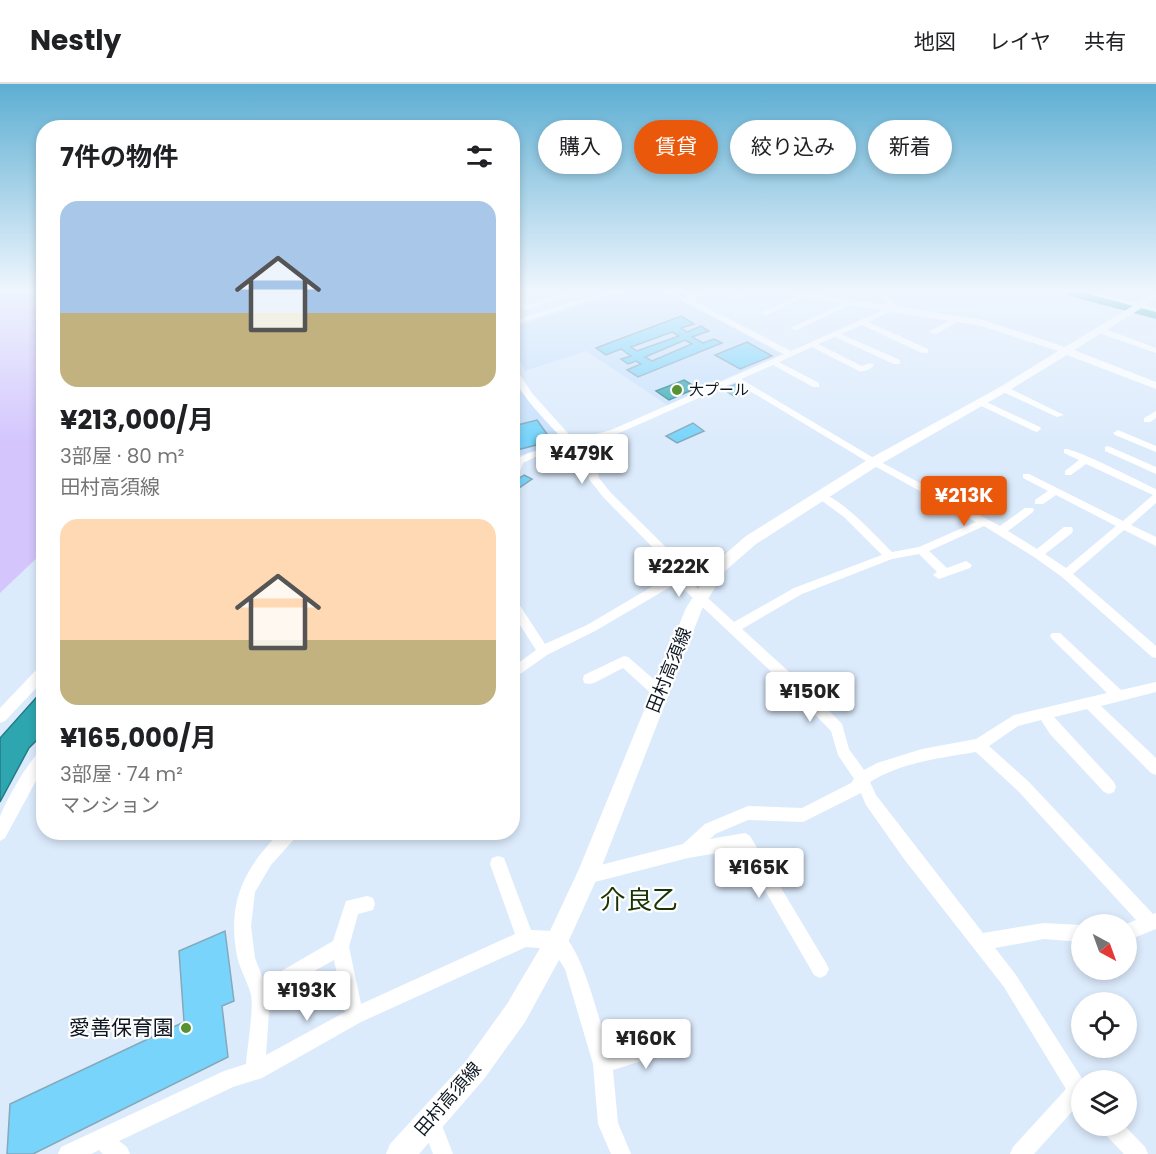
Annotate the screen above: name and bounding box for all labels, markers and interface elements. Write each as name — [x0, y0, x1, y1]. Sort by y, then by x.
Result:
text: Nestly — [30, 21, 121, 60]
text: 地図 — [914, 27, 956, 56]
text: レイヤ — [989, 27, 1051, 56]
text: 共有 — [1084, 27, 1126, 56]
chip: 購入 — [538, 120, 622, 174]
chip: 賃貸 — [634, 120, 718, 174]
chip: 絞り込み — [730, 120, 856, 174]
chip: 新着 — [868, 120, 952, 174]
text: 7件の物件 — [60, 139, 178, 175]
icon: filters — [463, 140, 496, 173]
icon: home — [224, 240, 332, 348]
place label: 大プール — [689, 379, 749, 400]
marker: 大プール — [670, 383, 684, 397]
text: ¥213,000/月 — [60, 402, 214, 438]
pin: ¥479K — [540, 434, 624, 485]
text: ¥479K — [550, 439, 614, 467]
text: 3部屋 · 80 m² — [60, 442, 184, 470]
text: 田村高須線 — [60, 473, 160, 501]
pin: ¥213K — [922, 476, 1006, 527]
text: ¥213K — [935, 481, 993, 509]
pin: ¥222K — [637, 547, 721, 598]
text: ¥222K — [648, 552, 710, 580]
icon: home — [224, 558, 332, 666]
street label: 田村高須線 — [640, 623, 697, 716]
pin: ¥150K — [768, 672, 852, 723]
text: ¥150K — [780, 677, 840, 705]
text: ¥165,000/月 — [60, 720, 217, 756]
text: 3部屋 · 74 m² — [60, 760, 183, 788]
text: マンション — [60, 791, 160, 819]
pin: ¥165K — [717, 848, 801, 899]
text: ¥165K — [729, 853, 789, 881]
district label: 介良乙 — [600, 882, 678, 918]
north arrow — [1071, 914, 1137, 980]
map controls — [1071, 914, 1137, 1136]
pin: ¥193K — [265, 971, 349, 1022]
text: ¥193K — [277, 976, 337, 1004]
button: locate — [1071, 992, 1137, 1058]
place label: 愛善保育園 — [69, 1013, 174, 1042]
pin: ¥160K — [604, 1019, 688, 1070]
marker: 愛善保育園 — [179, 1021, 193, 1035]
text: ¥160K — [616, 1024, 676, 1052]
street label: 田村高須線 — [409, 1057, 487, 1141]
button: layers — [1071, 1070, 1137, 1136]

